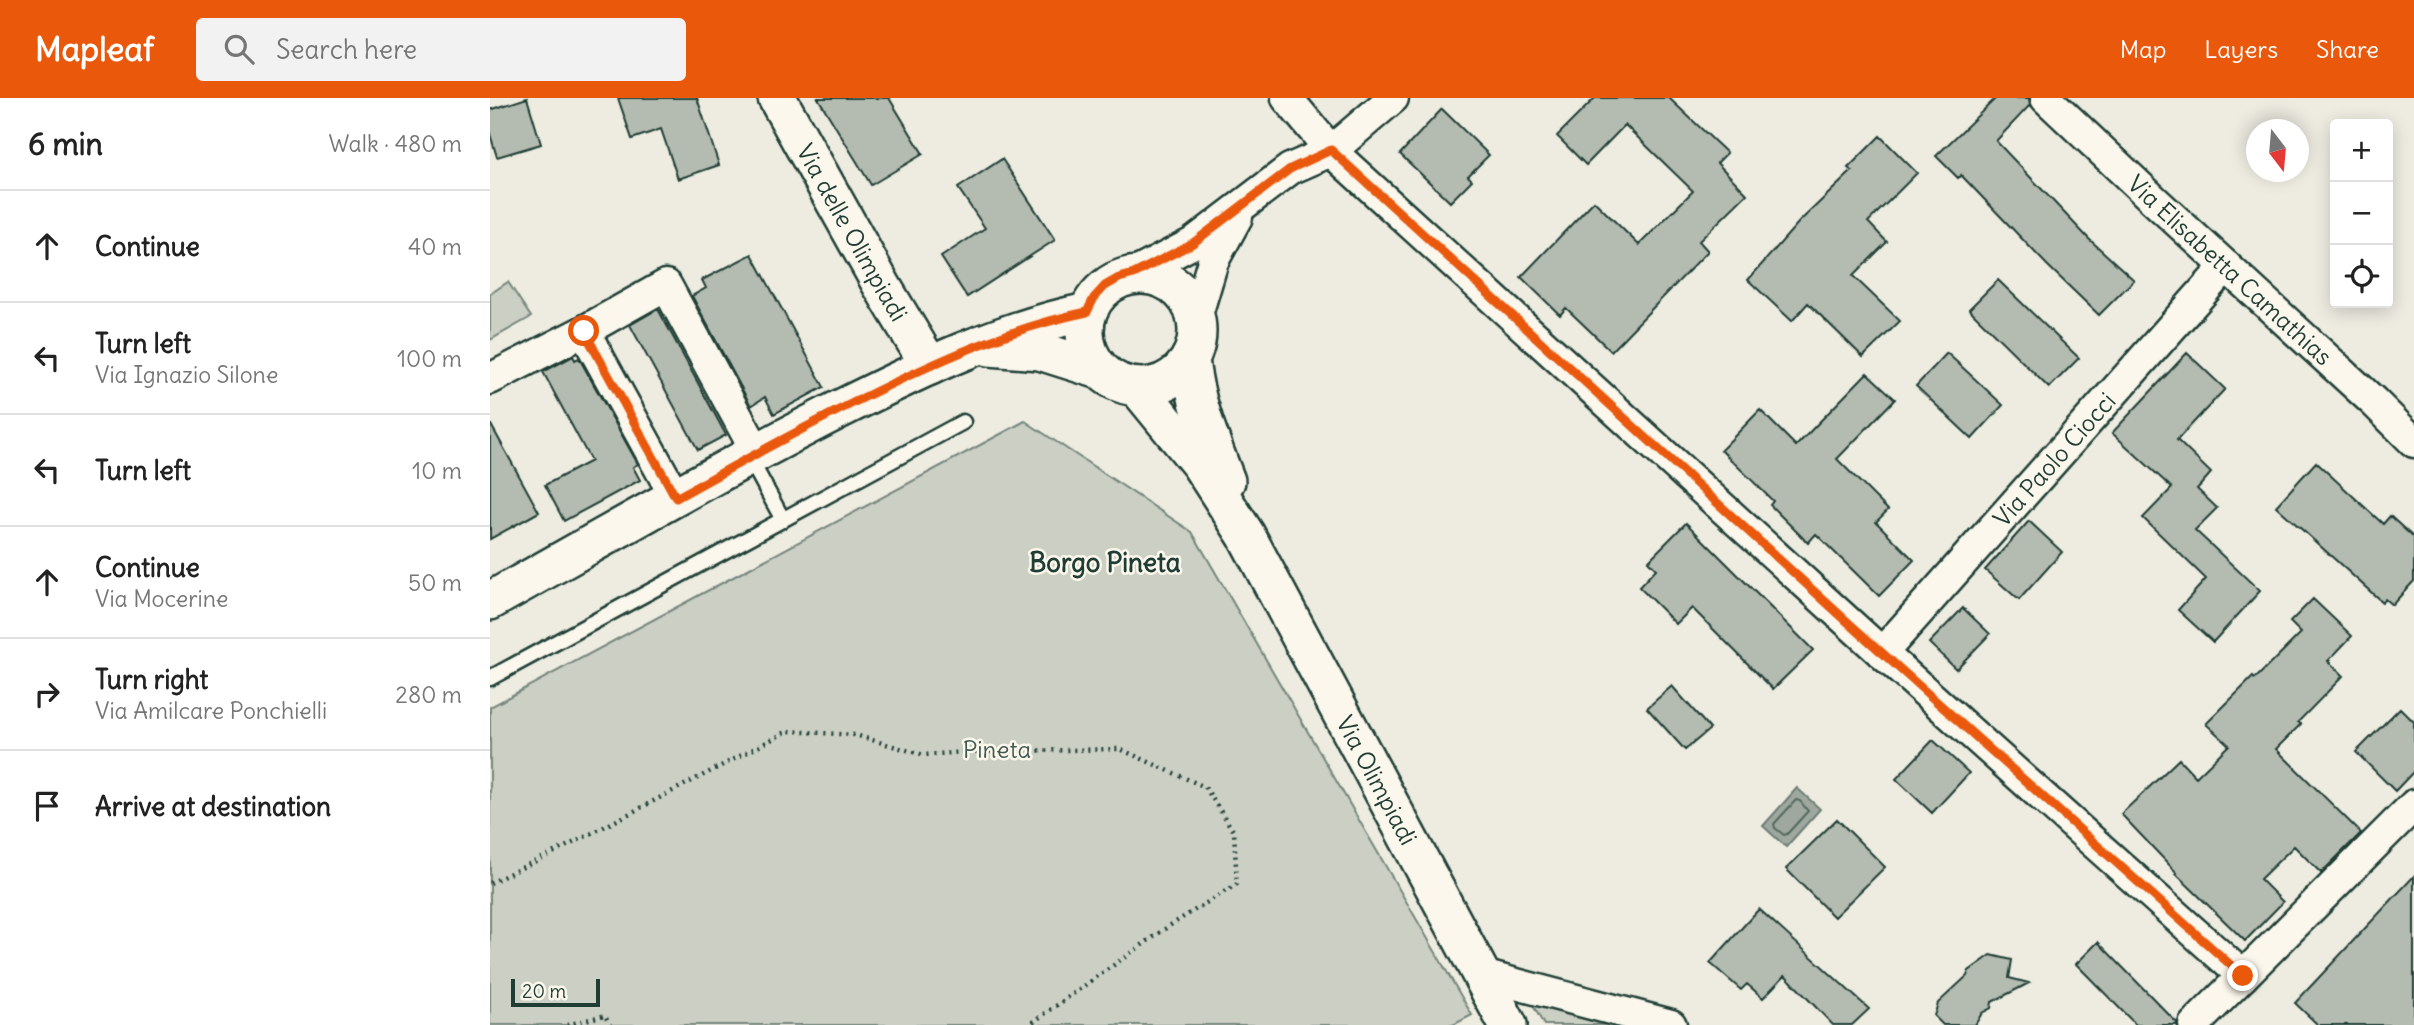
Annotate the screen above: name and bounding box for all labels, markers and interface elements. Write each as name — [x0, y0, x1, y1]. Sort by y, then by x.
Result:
search box — [196, 18, 686, 81]
text: Mapleaf — [35, 28, 154, 70]
icon: search — [220, 30, 258, 68]
text: Search here — [276, 33, 417, 66]
text: Map — [2120, 34, 2166, 64]
text: Layers — [2204, 34, 2278, 64]
text: Share — [2316, 34, 2379, 64]
north arrow — [2246, 119, 2309, 182]
map controls — [2330, 119, 2393, 308]
button: + — [2330, 119, 2393, 182]
text: 6 min — [28, 125, 103, 163]
text: Walk · 480 m — [328, 129, 462, 158]
street label: Via delle Olimpiadi — [791, 138, 914, 326]
street label: Via Elisabetta Camathias — [2122, 168, 2339, 371]
button: − — [2330, 182, 2393, 245]
icon: ahead — [28, 227, 66, 265]
text: Continue — [95, 230, 200, 263]
text: 40 m — [408, 232, 462, 261]
button: locate — [2330, 245, 2393, 308]
route start — [568, 315, 599, 346]
text: Turn left — [95, 327, 191, 360]
icon: left — [28, 339, 66, 377]
text: 100 m — [397, 344, 462, 373]
text: Via Ignazio Silone — [95, 360, 278, 389]
street label: Via Paolo Ciocci — [1986, 386, 2122, 533]
icon: left — [28, 451, 66, 489]
text: Turn left — [95, 454, 191, 487]
text: 10 m — [412, 456, 462, 485]
district label: Borgo Pineta — [1029, 546, 1181, 579]
text: Continue — [95, 551, 200, 584]
icon: ahead — [28, 563, 66, 601]
text: 50 m — [408, 568, 462, 597]
text: Via Mocerine — [95, 584, 228, 613]
text: Turn right — [95, 663, 208, 696]
icon: right — [28, 675, 66, 713]
text: 280 m — [395, 680, 462, 709]
text: Via Amilcare Ponchielli — [95, 696, 327, 725]
street label: Via Olimpiadi — [1330, 710, 1424, 850]
park label: Pineta — [963, 734, 1031, 764]
icon: arrive — [28, 787, 66, 825]
text: Arrive at destination — [95, 790, 331, 823]
route end — [2227, 960, 2258, 991]
scale bar — [511, 976, 600, 1008]
text: 20 m — [522, 979, 566, 1003]

